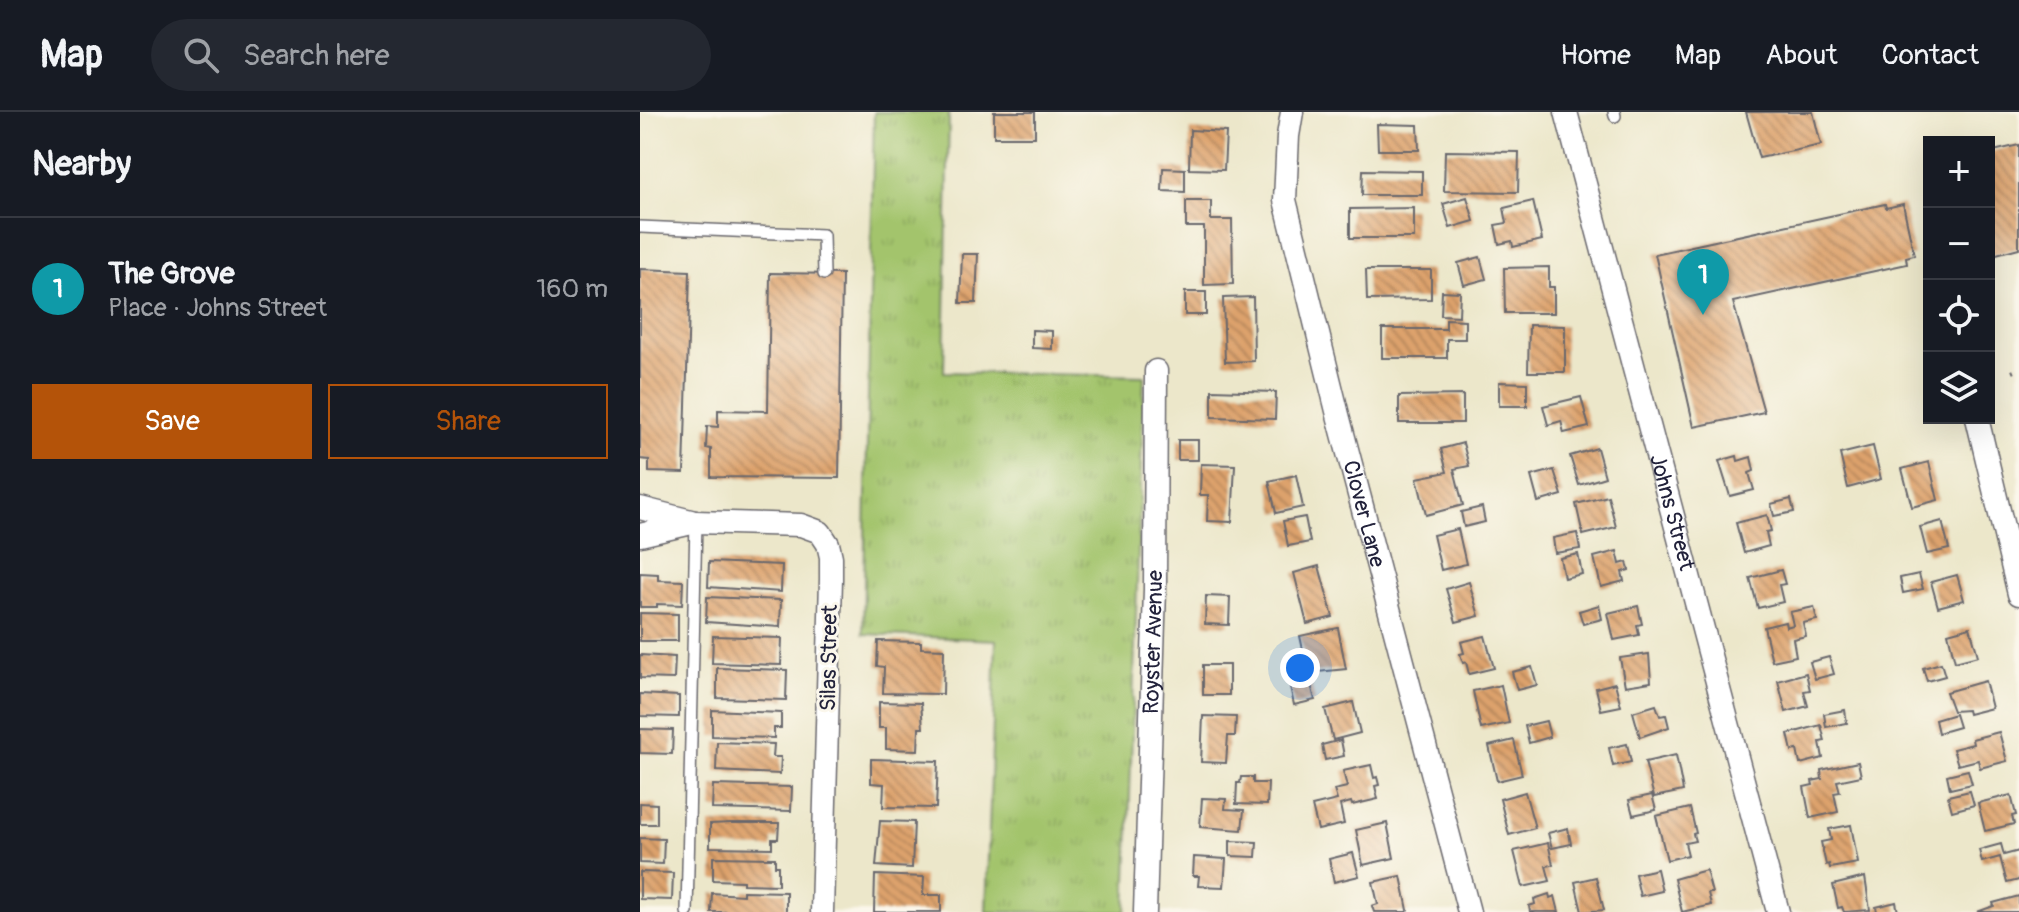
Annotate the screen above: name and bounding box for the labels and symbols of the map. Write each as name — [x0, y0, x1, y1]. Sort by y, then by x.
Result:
pin: 1 — [1677, 249, 1729, 315]
street label: Johns Street — [1643, 451, 1701, 573]
street label: Clover Lane — [1337, 457, 1392, 570]
street label: Royster Avenue — [1137, 570, 1169, 714]
street label: Silas Street — [814, 604, 844, 711]
your location — [1280, 648, 1320, 688]

